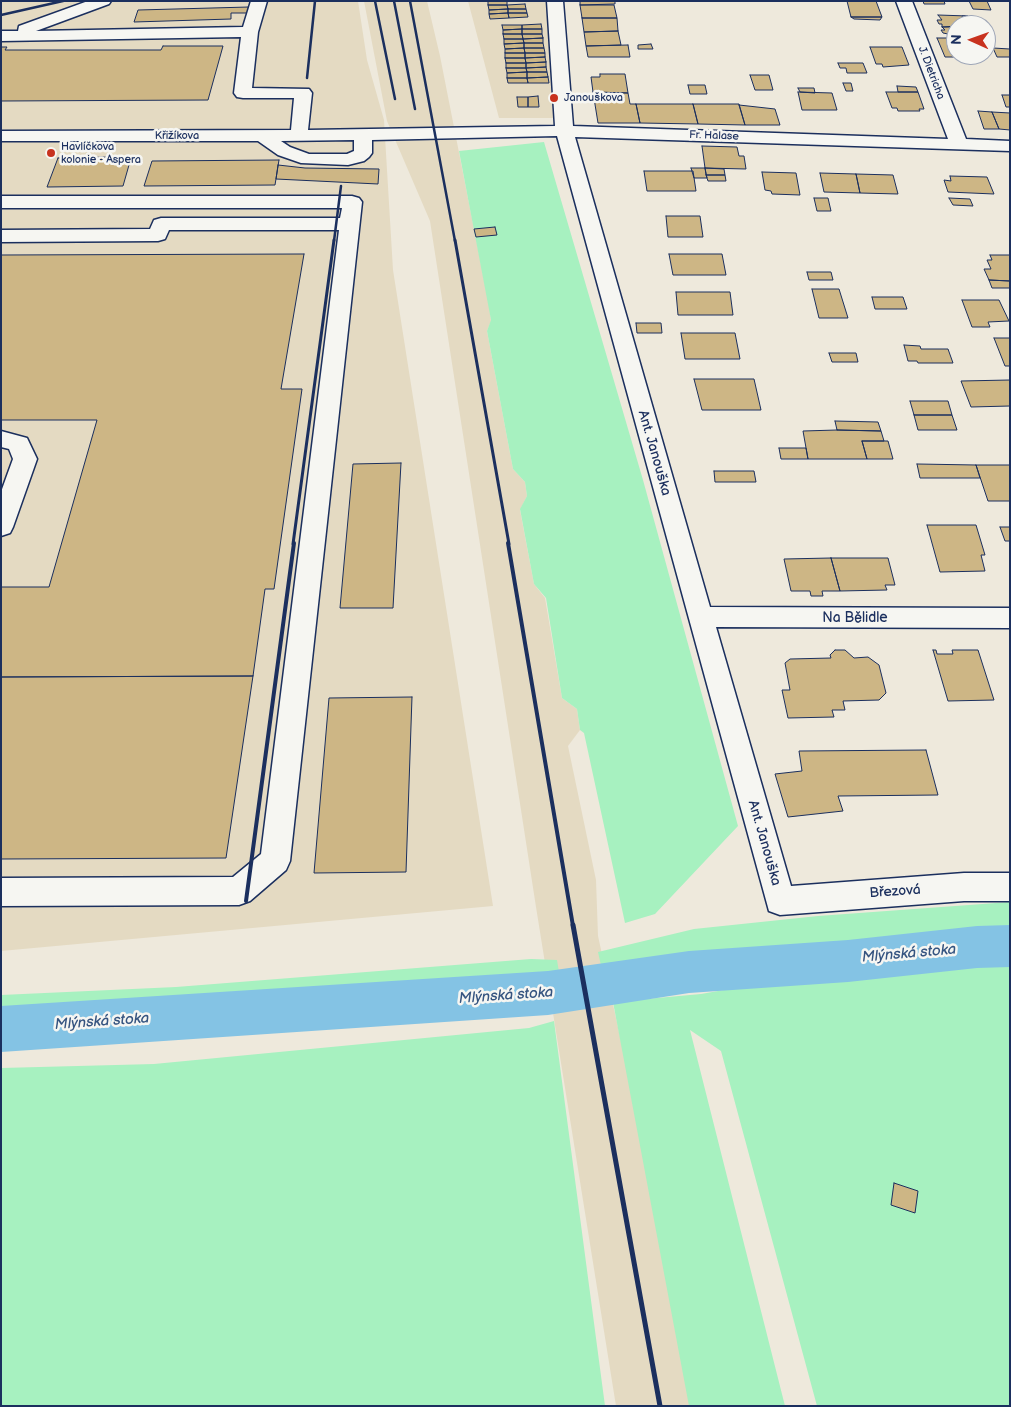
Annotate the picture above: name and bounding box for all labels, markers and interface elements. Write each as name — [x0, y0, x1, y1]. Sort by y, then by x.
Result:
north arrow — [946, 15, 996, 65]
text: N — [948, 34, 965, 45]
street label: J. Dietricha — [915, 45, 947, 101]
place label: Janouškova — [564, 91, 623, 105]
marker: Janouškova — [548, 92, 560, 104]
street label: Křižíkova — [155, 129, 199, 143]
street label: Fr. Halase — [689, 129, 739, 143]
place label: Havlíčkova kolonie - Aspera — [61, 140, 141, 166]
marker: Havlíčkova kolonie - Aspera — [45, 147, 57, 159]
street label: Ant. Janouška — [634, 408, 674, 498]
street label: Na Bělidle — [822, 610, 888, 626]
street label: Ant. Janouška — [744, 798, 784, 888]
street label: Březová — [869, 882, 921, 902]
water label: Mlýnská stoka — [861, 941, 957, 967]
water label: Mlýnská stoka — [458, 984, 554, 1008]
water label: Mlýnská stoka — [54, 1010, 150, 1034]

